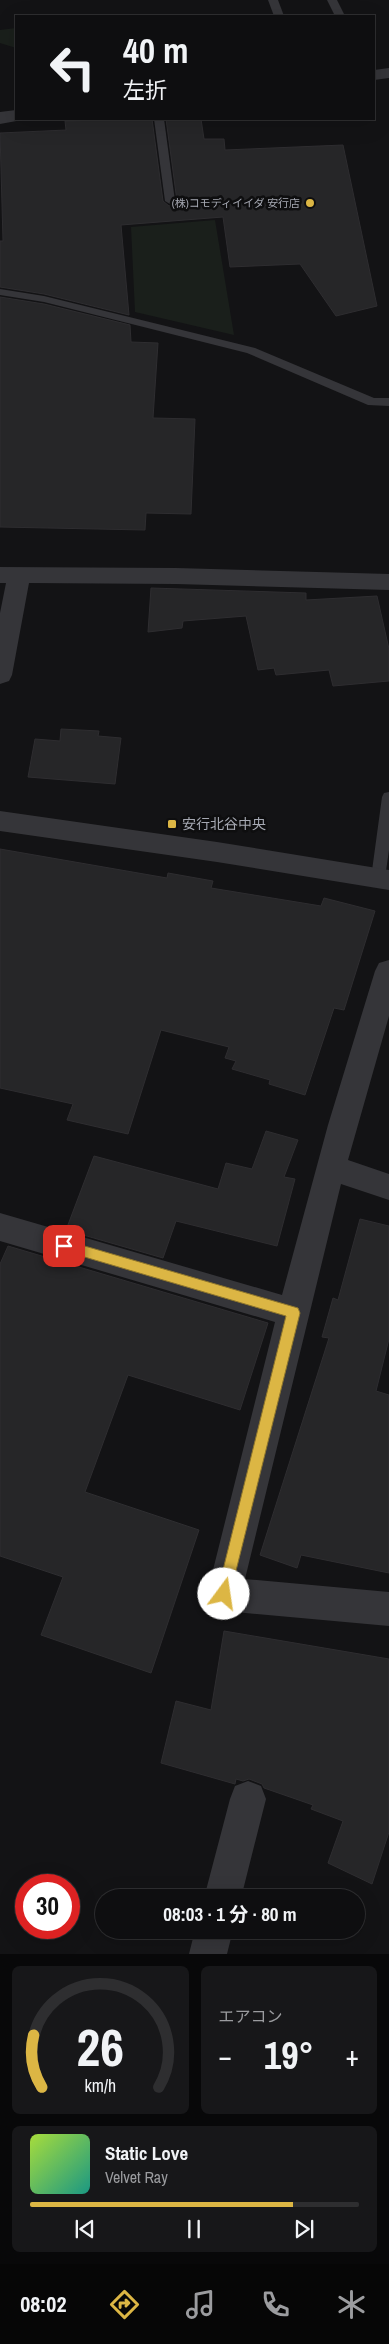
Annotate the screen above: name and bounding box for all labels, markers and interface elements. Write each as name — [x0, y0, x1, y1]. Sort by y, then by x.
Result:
text: 40 m — [123, 27, 188, 74]
icon: left — [40, 35, 105, 100]
text: 左折 — [123, 75, 167, 105]
place label: (株)コモディイイダ 安行店 — [172, 196, 300, 210]
marker: (株)コモディイイダ 安行店 — [304, 197, 316, 209]
place label: 安行北谷中央 — [182, 815, 266, 833]
marker: 安行北谷中央 — [166, 818, 178, 830]
pin — [43, 1225, 85, 1267]
icon: arrive — [50, 1232, 78, 1260]
position arrow — [197, 1567, 249, 1619]
speed limit sign: 30 — [15, 1874, 80, 1939]
text: 08:03 · 1 分 · 80 m — [163, 1901, 297, 1927]
text: エアコン — [219, 2005, 283, 2027]
text: 26 — [77, 2012, 124, 2082]
text: 19° — [264, 2030, 314, 2081]
text: − — [219, 2037, 232, 2075]
text: + — [346, 2037, 359, 2075]
text: km/h — [84, 2074, 116, 2098]
text: Static Love — [105, 2140, 188, 2166]
text: Velvet Ray — [105, 2166, 168, 2188]
icon: previous — [71, 2215, 99, 2243]
icon: pause — [180, 2215, 208, 2243]
icon: next — [290, 2215, 318, 2243]
icon: directions — [107, 2287, 142, 2322]
icon: music — [183, 2287, 218, 2322]
icon: phone — [258, 2287, 293, 2322]
icon: climate — [334, 2287, 369, 2322]
text: 08:02 — [20, 2289, 66, 2319]

